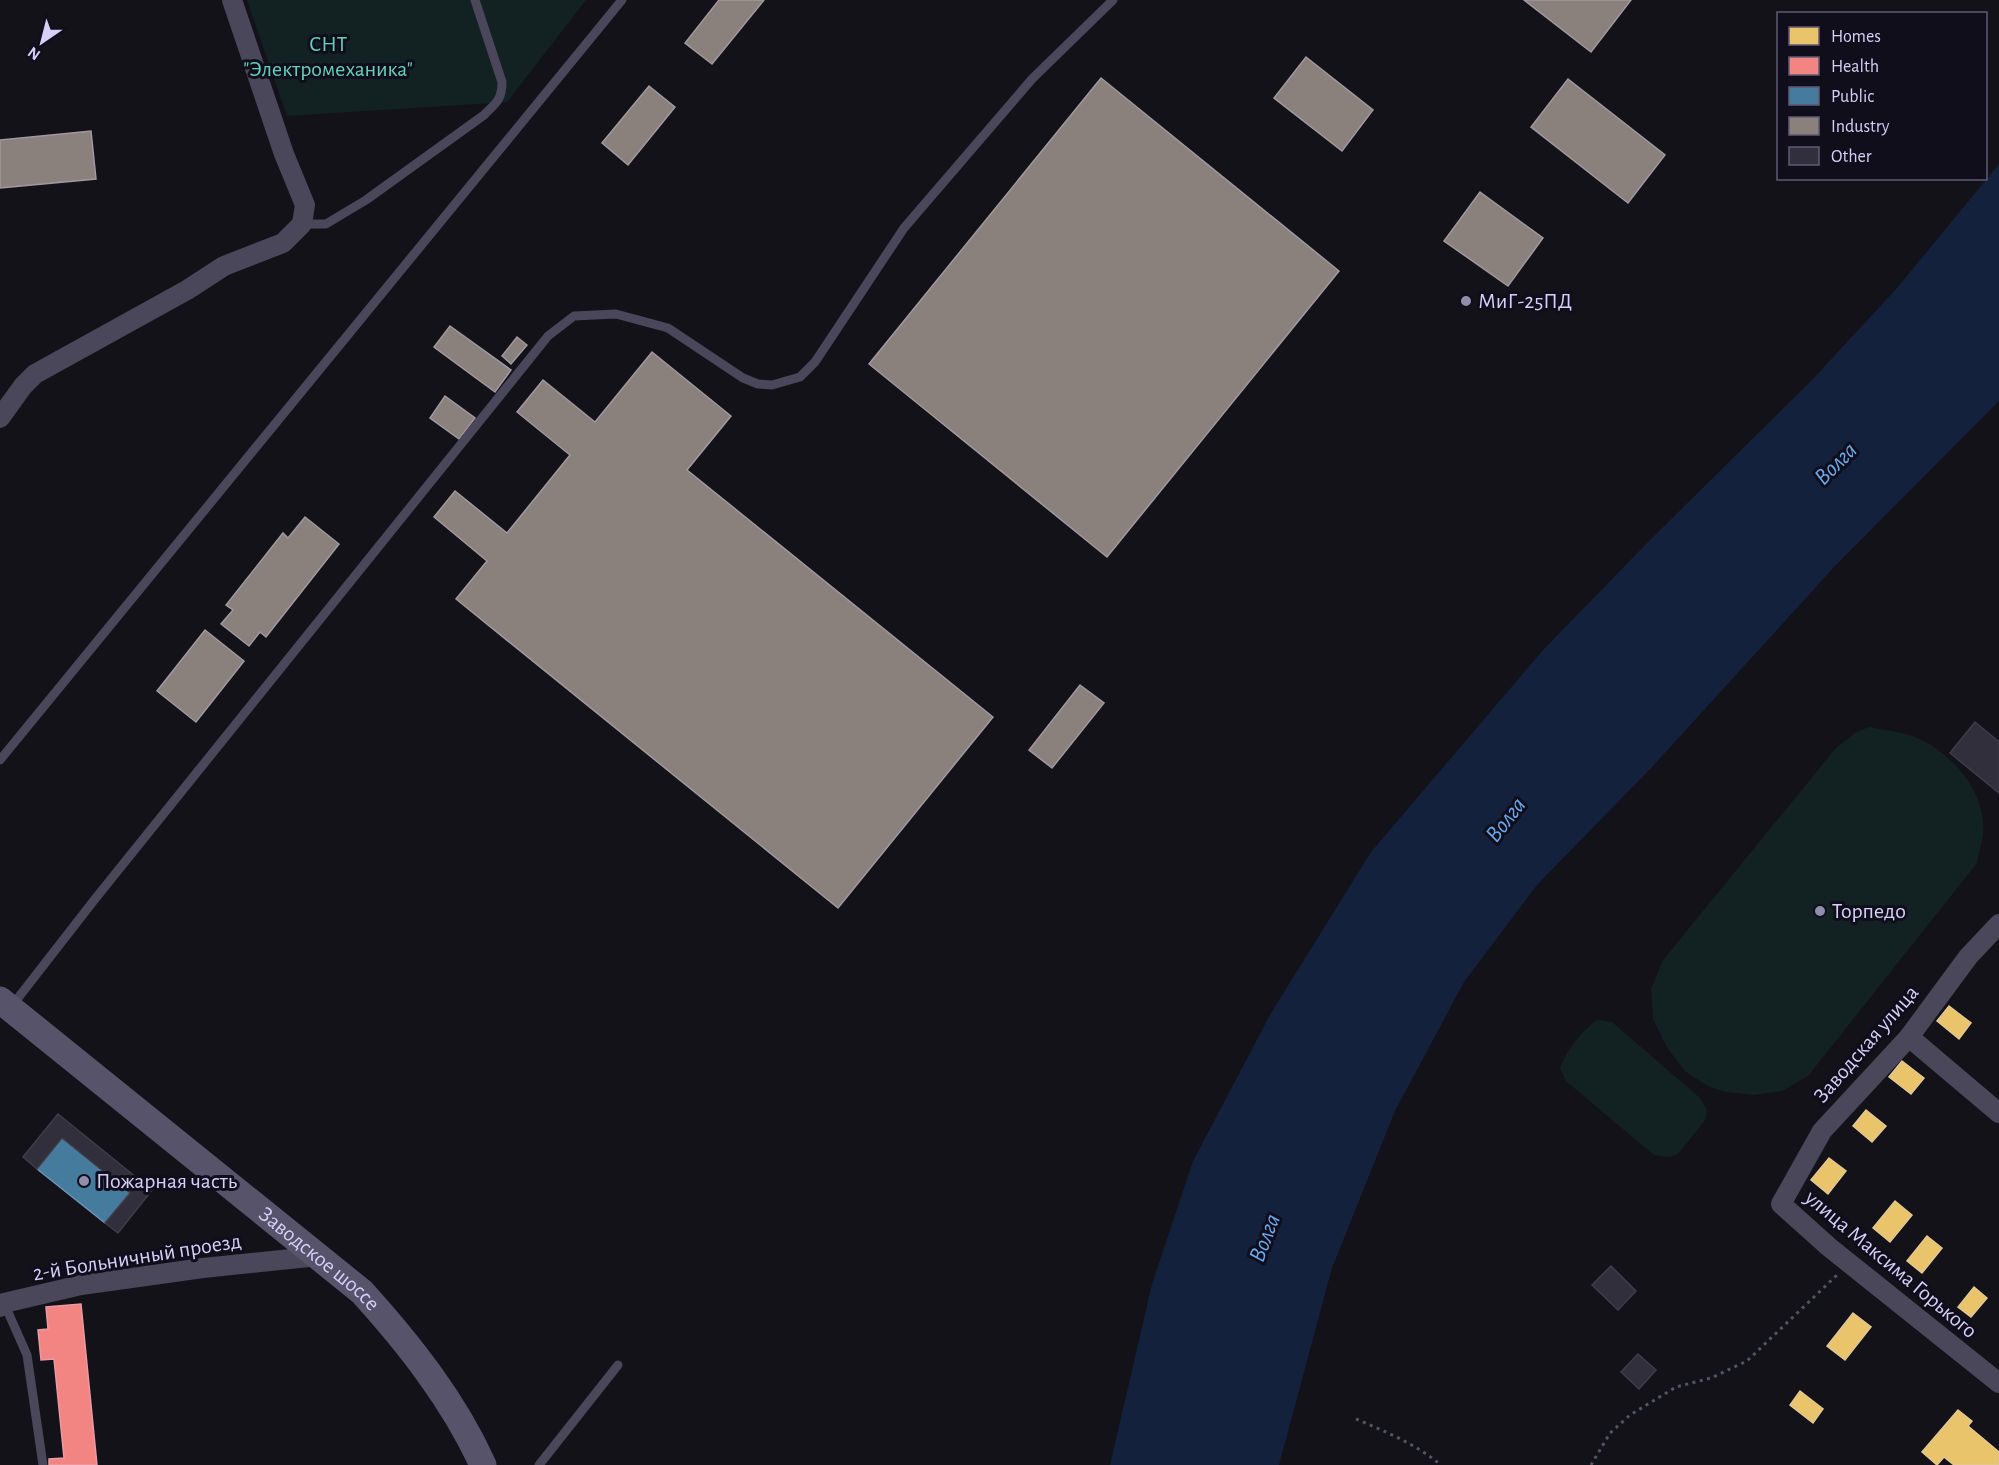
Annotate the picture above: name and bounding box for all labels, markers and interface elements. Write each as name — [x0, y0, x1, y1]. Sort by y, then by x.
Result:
north arrow — [12, 12, 72, 72]
legend — [1777, 12, 1987, 180]
text: Homes — [1831, 28, 1881, 46]
park label: СНТ "Электромеханика" — [243, 33, 413, 80]
text: N — [25, 44, 43, 63]
text: Health — [1831, 58, 1879, 76]
text: Public — [1831, 88, 1874, 106]
text: Industry — [1831, 118, 1890, 136]
text: Other — [1831, 148, 1872, 166]
place label: МиГ-25ПД — [1478, 290, 1572, 312]
marker: МиГ-25ПД — [1459, 294, 1473, 308]
water label: Волга — [1810, 438, 1862, 490]
water label: Волга — [1481, 793, 1531, 847]
place label: Торпедо — [1832, 900, 1906, 922]
marker: Торпедо — [1813, 904, 1827, 918]
street label: Заводская улица — [1809, 981, 1923, 1107]
place label: Пожарная часть — [96, 1170, 238, 1192]
marker: Пожарная часть — [77, 1174, 91, 1188]
street label: улица Максима Горького — [1800, 1185, 1981, 1342]
street label: Заводское шоссе — [255, 1202, 384, 1315]
water label: Волга — [1245, 1211, 1285, 1265]
street label: 2-й Больничный проезд — [31, 1230, 243, 1284]

